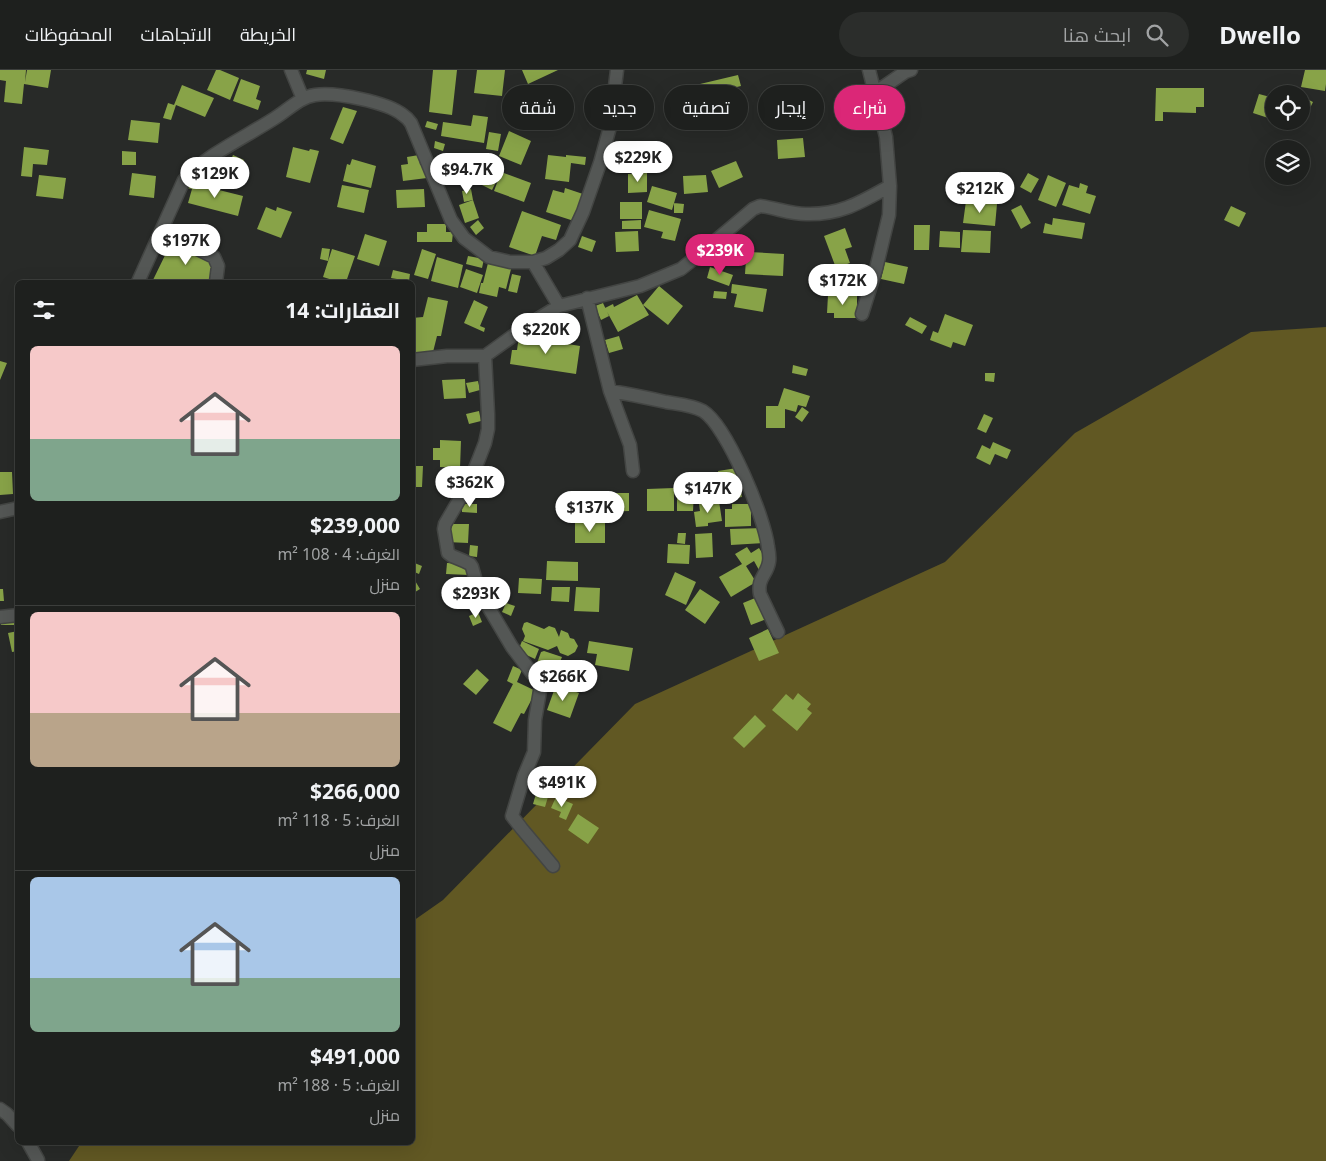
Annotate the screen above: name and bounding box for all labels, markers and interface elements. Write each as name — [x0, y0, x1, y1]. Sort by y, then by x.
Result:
search box — [839, 12, 1189, 57]
text: Dwello — [1219, 18, 1301, 51]
icon: search — [1143, 21, 1171, 49]
text: المحفوظات — [25, 22, 113, 46]
text: الاتجاهات — [141, 22, 212, 46]
text: الخريطة — [240, 22, 296, 46]
text: ابحث هنا — [1063, 22, 1131, 48]
chip: شقة — [502, 85, 574, 130]
chip: جديد — [584, 85, 654, 130]
chip: تصفية — [664, 85, 748, 130]
chip: إيجار — [758, 85, 824, 130]
chip: شراء — [834, 85, 905, 130]
map controls — [1265, 85, 1310, 185]
button: locate — [1265, 85, 1310, 130]
pin: $229K — [603, 140, 673, 183]
button: layers — [1265, 140, 1310, 185]
text: $229K — [614, 146, 662, 168]
pin: $94.7K — [426, 152, 508, 195]
pin: $129K — [180, 156, 250, 199]
text: $94.7K — [441, 158, 493, 180]
text: $129K — [191, 162, 239, 184]
pin: $212K — [945, 172, 1015, 214]
text: $212K — [956, 177, 1004, 199]
pin: $197K — [151, 224, 221, 266]
text: $197K — [162, 229, 210, 251]
pin: $239K — [685, 234, 755, 276]
text: $239K — [696, 239, 744, 261]
pin: $172K — [808, 264, 878, 306]
text: $172K — [819, 269, 867, 291]
icon: filters — [30, 296, 58, 324]
text: العقارات: 14 — [285, 296, 400, 324]
pin: $220K — [511, 312, 581, 355]
text: $220K — [522, 318, 570, 340]
icon: home — [170, 379, 260, 469]
pin: $362K — [435, 466, 505, 508]
text: $362K — [446, 471, 494, 493]
pin: $147K — [673, 472, 743, 514]
text: $147K — [684, 477, 732, 499]
pin: $137K — [555, 490, 625, 533]
text: $137K — [566, 496, 614, 518]
text: $239,000 — [310, 511, 400, 539]
text: الغرف: 4 · 108 m² — [277, 543, 400, 565]
text: منزل — [370, 573, 400, 595]
pin: $293K — [441, 576, 511, 619]
text: $293K — [452, 582, 500, 604]
icon: home — [170, 644, 260, 734]
pin: $266K — [528, 660, 598, 702]
text: $266K — [539, 665, 587, 687]
pin: $491K — [527, 766, 597, 808]
text: $491K — [538, 771, 586, 793]
text: $266,000 — [310, 777, 400, 805]
text: الغرف: 5 · 118 m² — [277, 809, 400, 831]
text: منزل — [370, 839, 400, 861]
icon: home — [170, 909, 260, 999]
text: $491,000 — [310, 1042, 400, 1070]
text: الغرف: 5 · 188 m² — [277, 1074, 400, 1096]
text: منزل — [370, 1104, 400, 1126]

